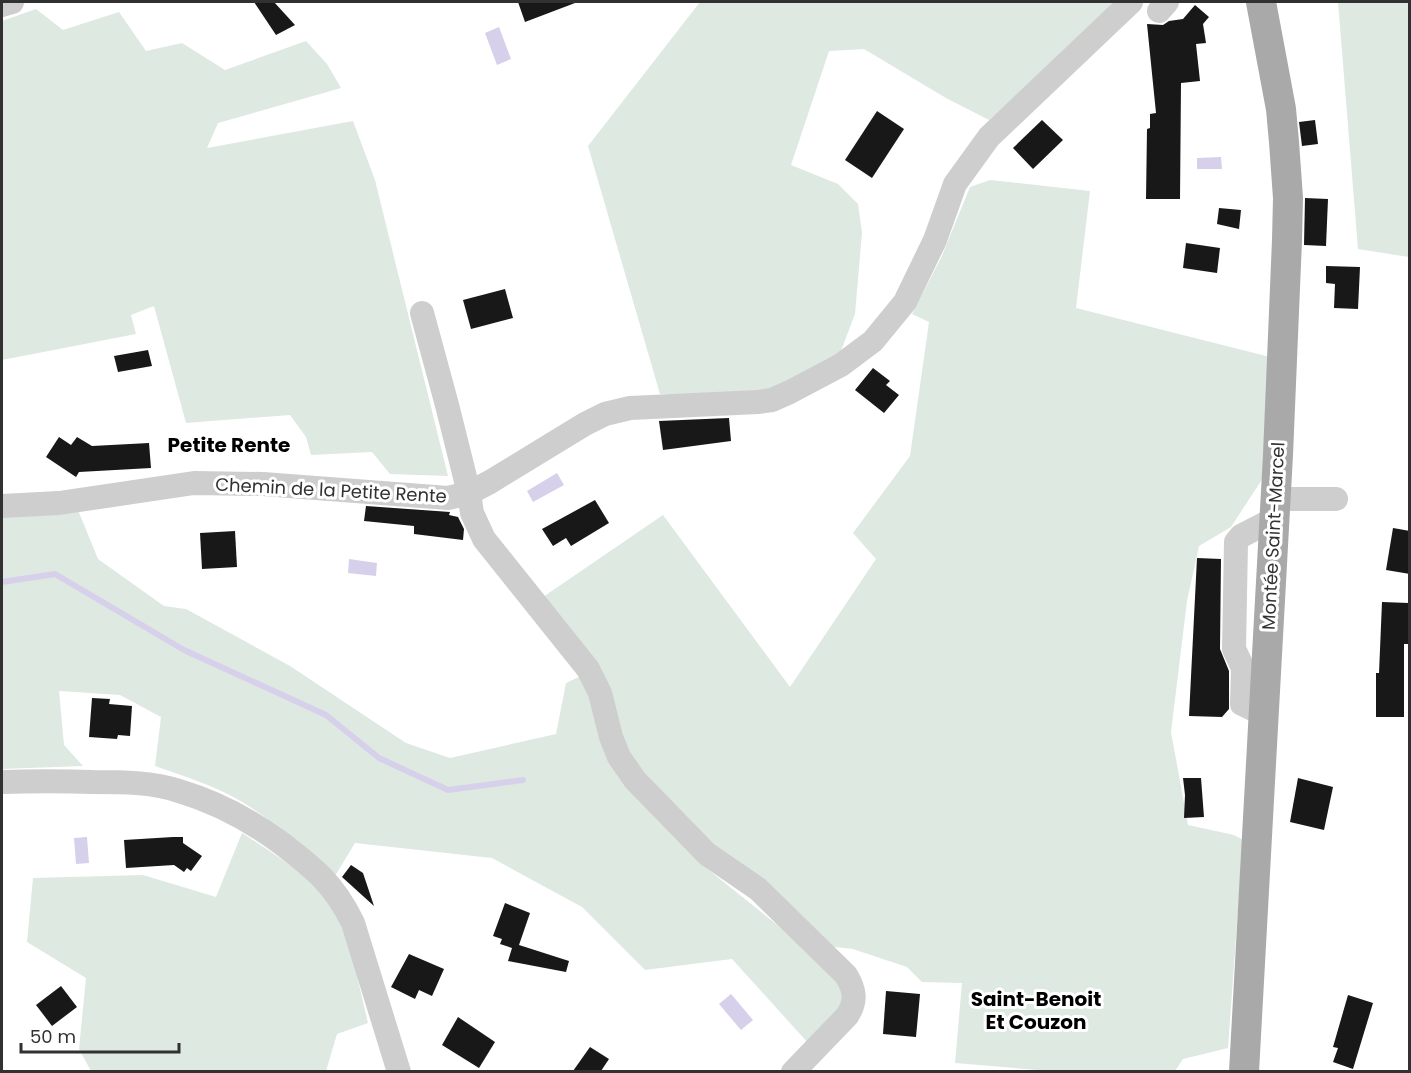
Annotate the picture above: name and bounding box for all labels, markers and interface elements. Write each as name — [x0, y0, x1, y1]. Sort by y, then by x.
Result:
district label: Petite Rente — [168, 431, 290, 459]
street label: Montée Saint-Marcel — [1256, 441, 1290, 631]
street label: Chemin de la Petite Rente — [215, 471, 447, 509]
district label: Saint-Benoit Et Couzon — [971, 985, 1101, 1036]
scale bar — [21, 1016, 178, 1054]
text: 50 m — [30, 1024, 76, 1049]

